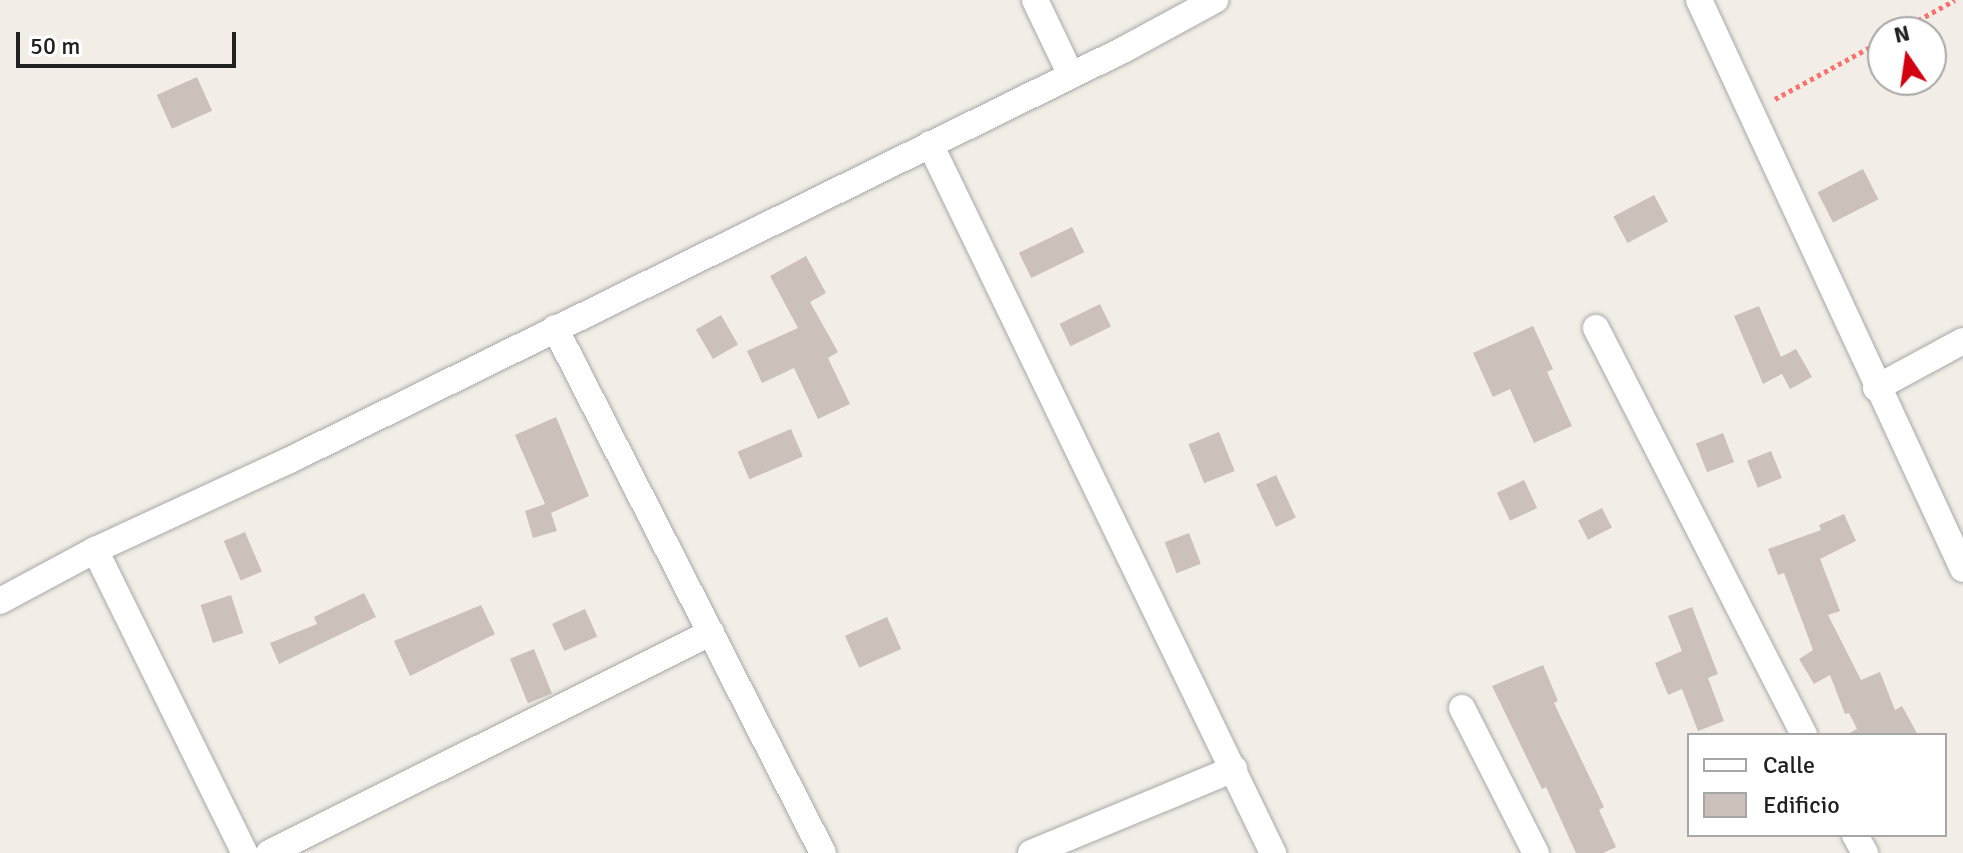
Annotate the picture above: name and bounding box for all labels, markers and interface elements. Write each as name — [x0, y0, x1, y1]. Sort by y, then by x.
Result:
scale bar — [20, 16, 240, 66]
north arrow — [1867, 16, 1947, 96]
text: N — [1891, 19, 1912, 49]
text: 50 m — [30, 31, 80, 61]
legend — [1687, 733, 1947, 837]
text: Calle — [1763, 750, 1815, 780]
text: Edificio — [1763, 790, 1840, 820]

